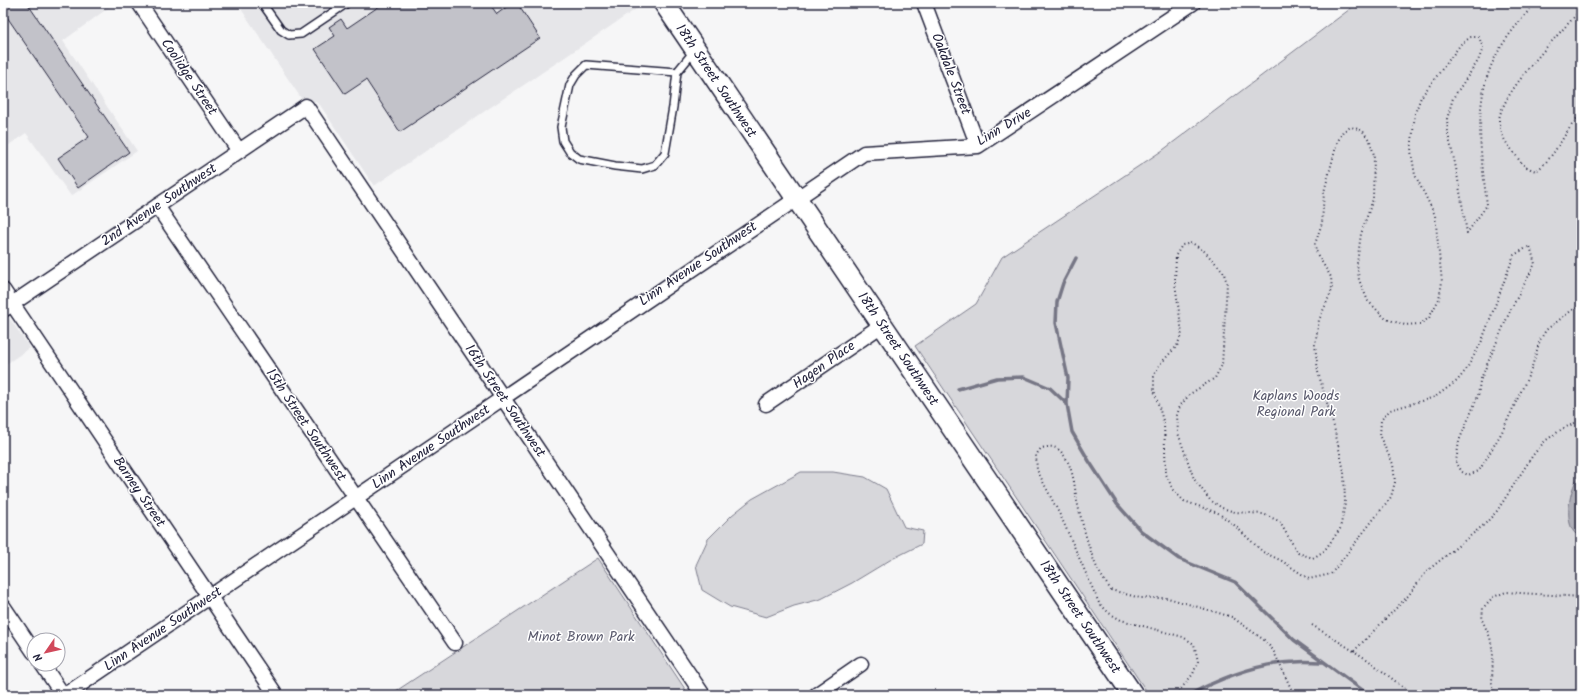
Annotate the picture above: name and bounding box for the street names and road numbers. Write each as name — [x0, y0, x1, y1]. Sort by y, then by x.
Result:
street label: 18th Street Southwest — [670, 20, 763, 143]
street label: Oakdale Street — [925, 30, 977, 119]
street label: Coolidge Street — [155, 34, 223, 120]
street label: Linn Drive — [972, 102, 1036, 152]
street label: 2nd Avenue Southwest — [97, 158, 222, 252]
street label: Linn Avenue Southwest — [634, 216, 762, 312]
street label: 18th Street Southwest — [852, 288, 945, 411]
street label: Hagen Place — [788, 335, 860, 395]
street label: 16th Street Southwest — [459, 340, 551, 463]
street label: 15th Street Southwest — [260, 364, 352, 486]
street label: Linn Avenue Southwest — [367, 399, 495, 495]
street label: Barney Street — [107, 452, 171, 532]
street label: 18th Street Southwest — [1034, 556, 1127, 679]
street label: Linn Avenue Southwest — [99, 581, 227, 677]

